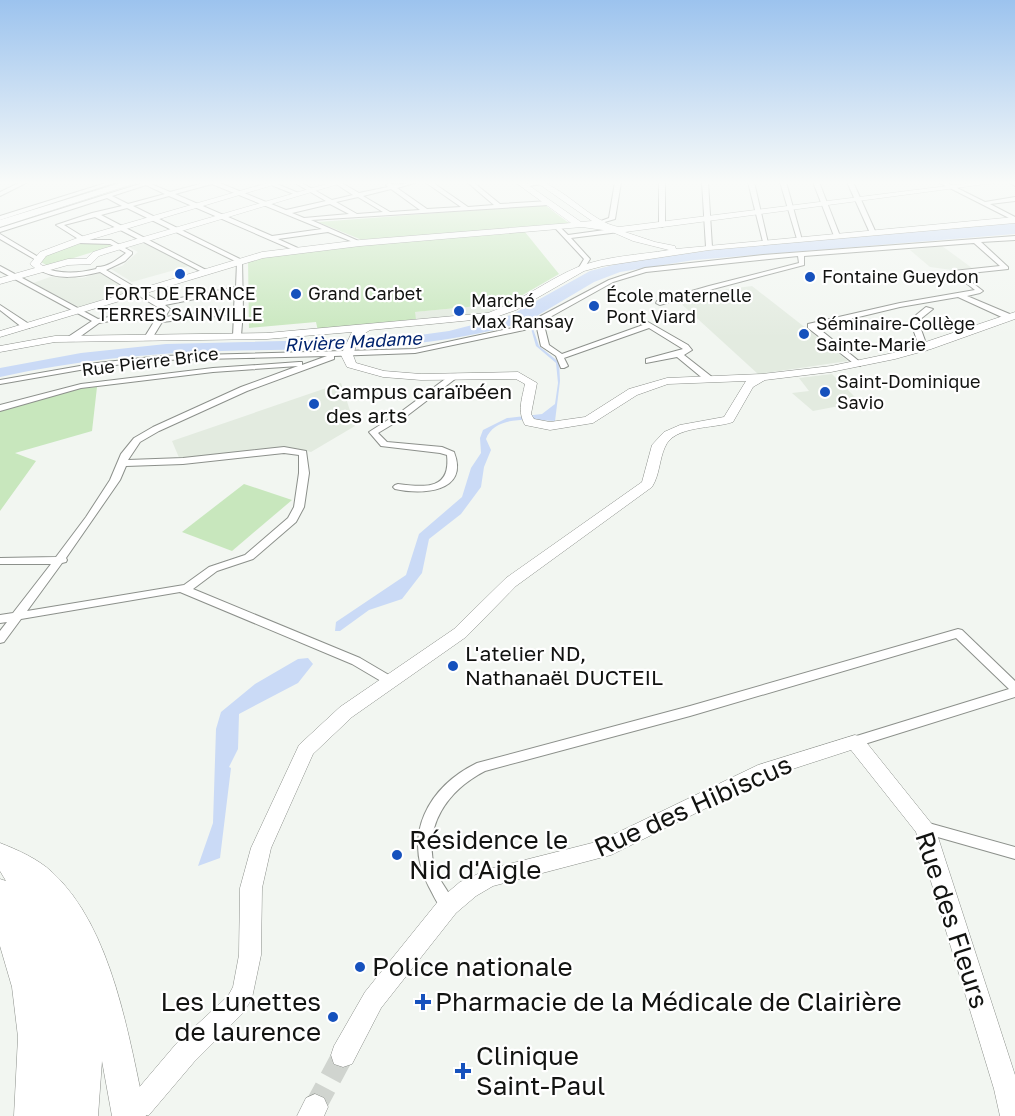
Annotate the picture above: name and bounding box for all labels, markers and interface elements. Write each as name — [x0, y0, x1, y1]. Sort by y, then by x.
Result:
place label: Fontaine Gueydon — [822, 265, 979, 287]
marker: FORT DE FRANCE TERRES SAINVILLE — [173, 267, 187, 281]
marker: Fontaine Gueydon — [803, 270, 817, 284]
place label: FORT DE FRANCE TERRES SAINVILLE — [97, 282, 263, 325]
place label: Grand Carbet — [308, 282, 422, 304]
place label: École maternelle Pont Viard — [606, 284, 752, 327]
marker: Grand Carbet — [289, 287, 303, 301]
place label: Marché Max Ransay — [471, 289, 574, 332]
marker: École maternelle Pont Viard — [587, 299, 601, 313]
marker: Marché Max Ransay — [452, 304, 466, 318]
place label: Séminaire-Collège Sainte-Marie — [816, 312, 975, 355]
water label: Rivière Madame — [284, 326, 424, 356]
marker: Séminaire-Collège Sainte-Marie — [797, 327, 811, 341]
street label: Rue Pierre Brice — [80, 342, 220, 380]
place label: Saint-Dominique Savio — [837, 370, 981, 413]
place label: Campus caraïbéen des arts — [326, 378, 512, 428]
marker: Saint-Dominique Savio — [818, 385, 832, 399]
marker: Campus caraïbéen des arts — [307, 397, 321, 411]
place label: L'atelier ND, Nathanaël DUCTEIL — [465, 640, 663, 690]
marker: L'atelier ND, Nathanaël DUCTEIL — [446, 659, 460, 673]
street label: Rue des Hibiscus — [589, 748, 796, 863]
place label: Résidence le Nid d'Aigle — [409, 824, 568, 885]
street label: Rue des Fleurs — [909, 828, 996, 1012]
marker: Résidence le Nid d'Aigle — [390, 848, 404, 862]
place label: Police nationale — [372, 951, 573, 982]
marker: Police nationale — [353, 960, 367, 974]
place label: Les Lunettes de laurence — [161, 986, 321, 1047]
place label: Pharmacie de la Médicale de Clairière — [435, 986, 902, 1017]
marker: Pharmacie de la Médicale de Clairière — [416, 995, 430, 1009]
marker: Les Lunettes de laurence — [326, 1010, 340, 1024]
place label: Clinique Saint-Paul — [476, 1040, 605, 1101]
marker: Clinique Saint-Paul — [454, 1062, 472, 1080]

